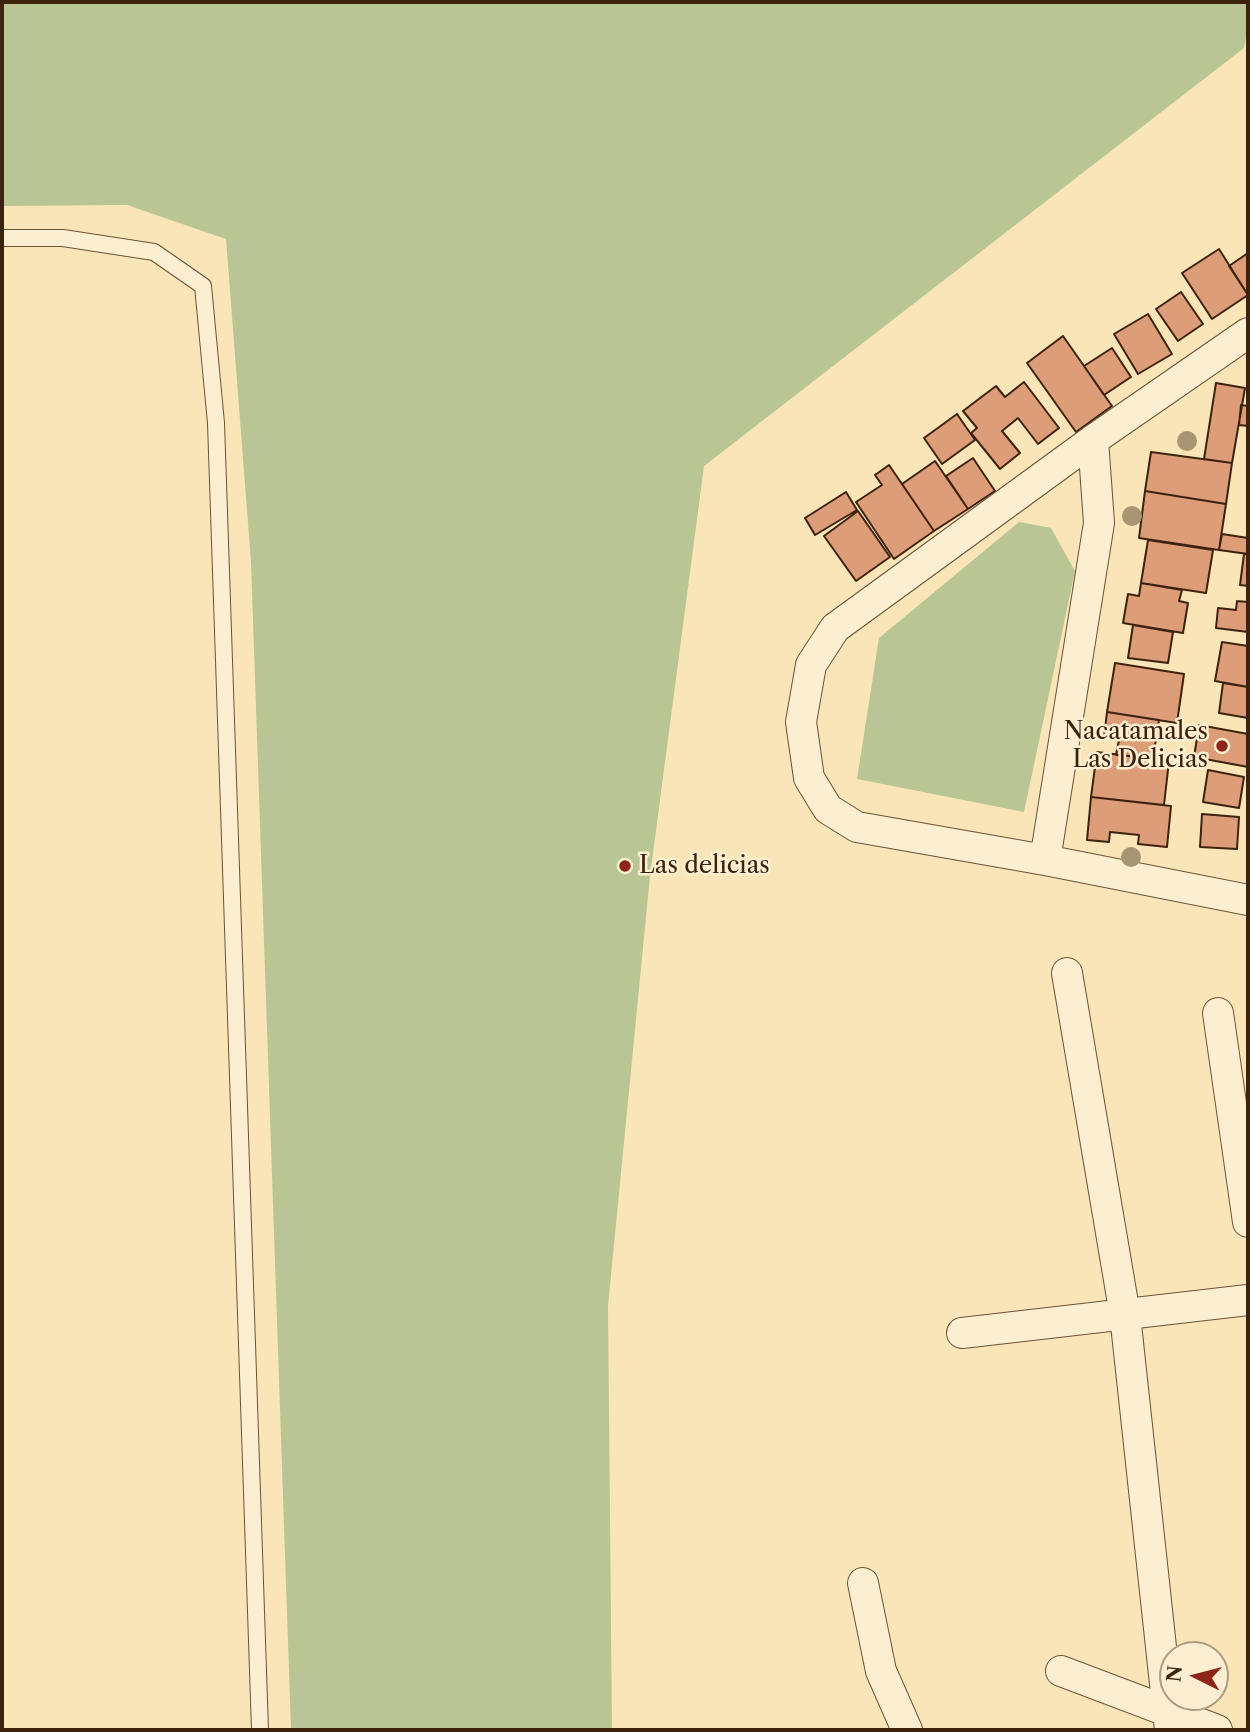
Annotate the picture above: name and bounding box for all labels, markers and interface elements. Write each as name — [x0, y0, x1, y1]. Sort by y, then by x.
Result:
place label: Nacatamales Las Delicias — [1064, 718, 1208, 774]
marker: Nacatamales Las Delicias — [1214, 738, 1230, 754]
place label: Las delicias — [639, 852, 770, 880]
marker: Las delicias — [617, 858, 633, 874]
north arrow — [1159, 1641, 1229, 1711]
text: N — [1162, 1665, 1187, 1683]

